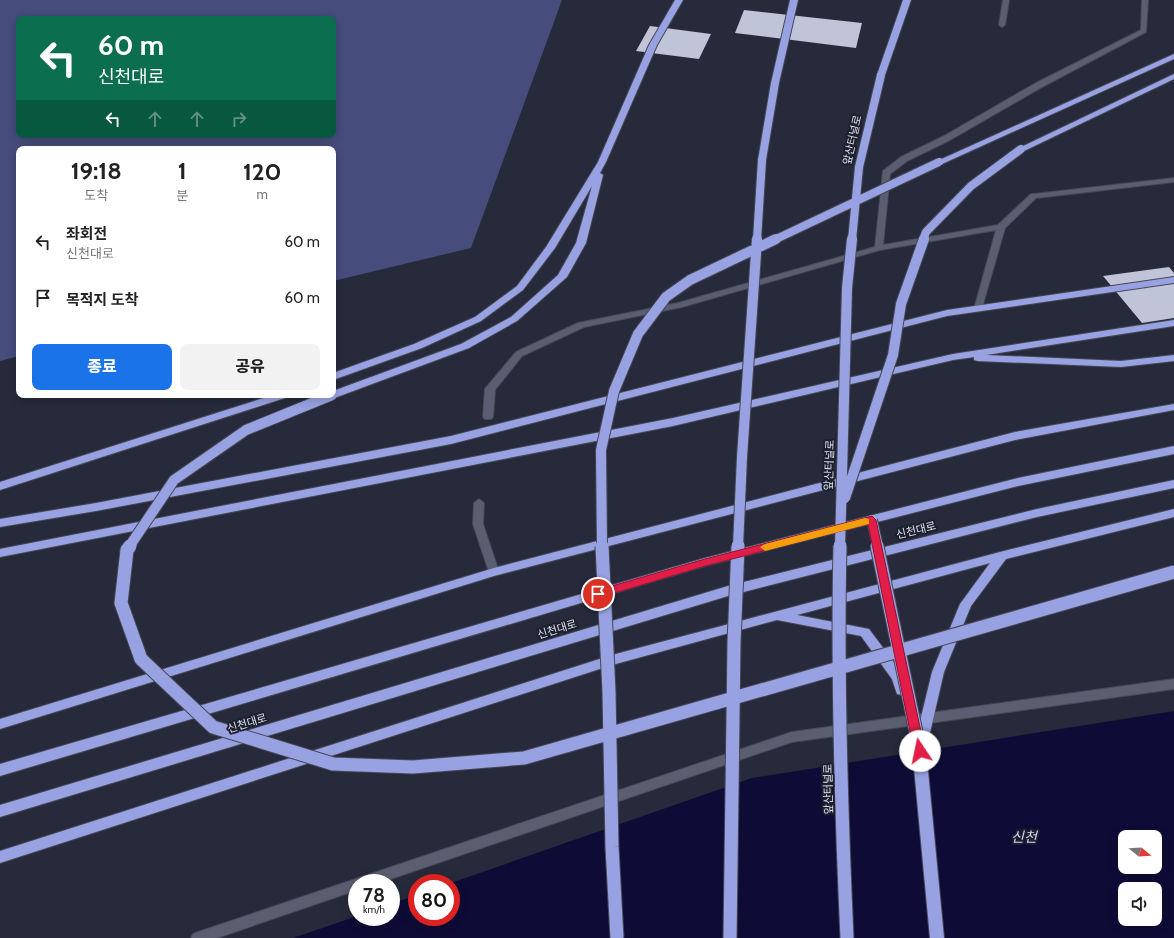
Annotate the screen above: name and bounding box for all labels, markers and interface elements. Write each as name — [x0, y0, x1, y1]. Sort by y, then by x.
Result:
text: 60 m — [98, 28, 164, 62]
icon: left — [32, 32, 84, 84]
text: 신천대로 — [98, 66, 164, 88]
icon: left — [102, 108, 124, 130]
icon: ahead — [144, 108, 166, 130]
icon: ahead — [186, 108, 208, 130]
icon: right — [228, 108, 250, 130]
street label: 앞산터널로 — [839, 114, 865, 166]
text: 19:18 — [71, 156, 122, 185]
text: 1 — [178, 156, 187, 185]
text: 120 — [243, 157, 281, 186]
text: m — [256, 186, 268, 202]
text: 도착 — [84, 187, 108, 203]
text: 분 — [176, 187, 188, 203]
text: 좌회전 — [66, 225, 107, 243]
icon: left — [32, 231, 54, 253]
text: 60 m — [284, 233, 320, 251]
text: 신천대로 — [66, 245, 114, 261]
icon: arrive — [32, 287, 54, 309]
text: 60 m — [284, 289, 320, 307]
text: 목적지 도착 — [66, 291, 138, 309]
button: 종료 — [32, 344, 172, 390]
button: 공유 — [180, 344, 320, 390]
street label: 앞산터널로 — [821, 439, 837, 491]
street label: 신천대로 — [895, 518, 937, 542]
pin — [581, 577, 615, 611]
icon: arrive — [587, 583, 609, 605]
street label: 신천대로 — [536, 616, 578, 642]
street label: 신천대로 — [226, 710, 268, 736]
position arrow — [899, 730, 941, 772]
street label: 앞산터널로 — [821, 764, 835, 814]
water label: 신천 — [1011, 828, 1038, 846]
north arrow — [1118, 830, 1162, 874]
map controls — [1118, 830, 1162, 926]
speed limit sign: 80 — [408, 874, 460, 926]
button: sound — [1118, 882, 1162, 926]
text: 78 — [363, 883, 385, 907]
text: km/h — [363, 903, 385, 916]

